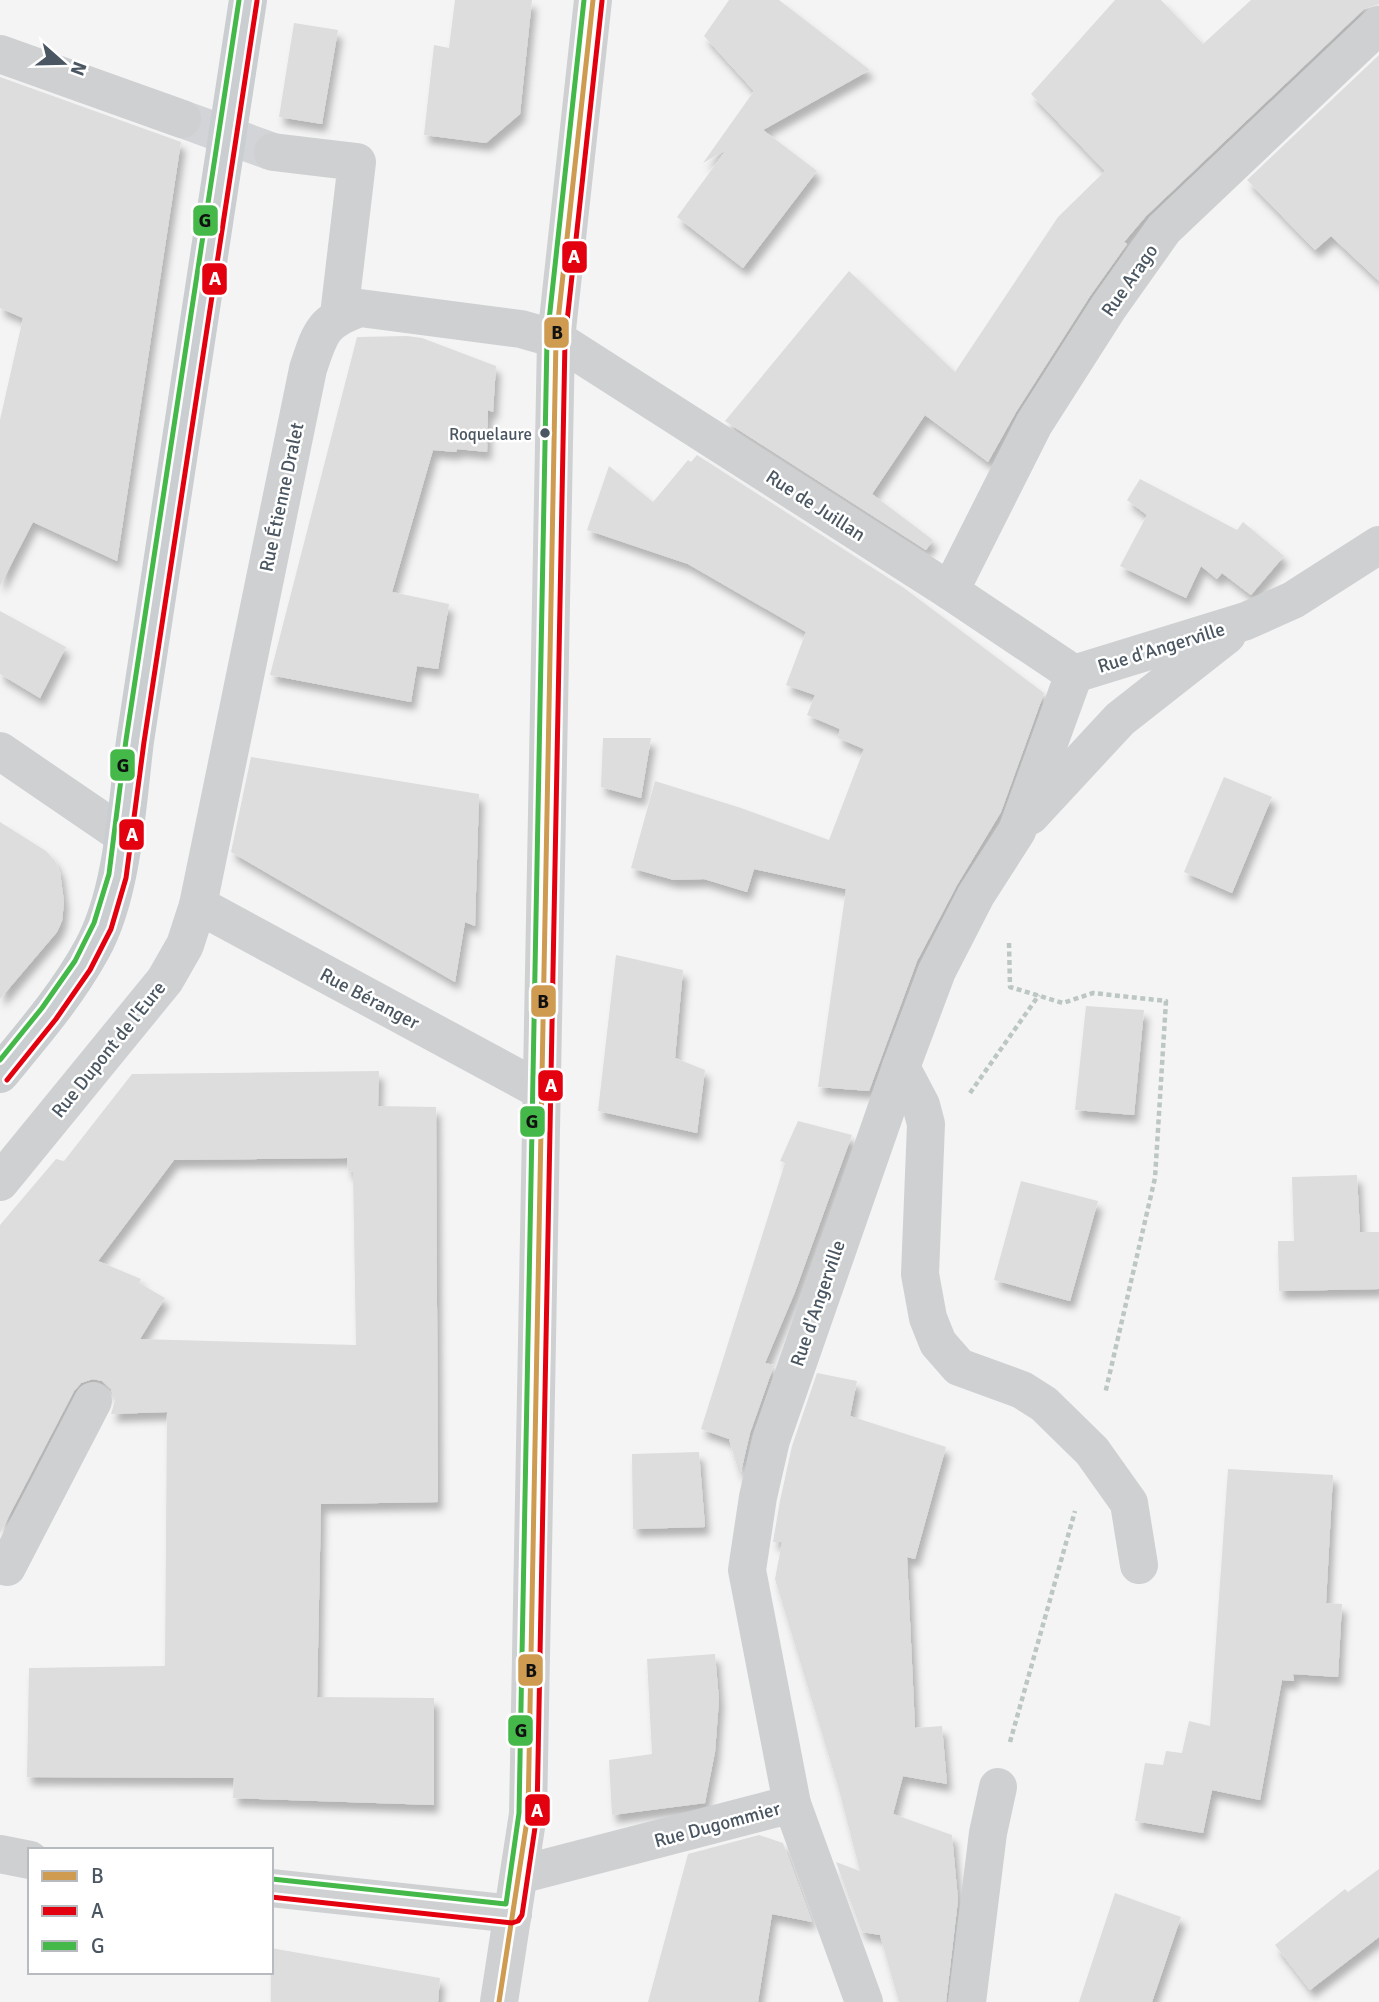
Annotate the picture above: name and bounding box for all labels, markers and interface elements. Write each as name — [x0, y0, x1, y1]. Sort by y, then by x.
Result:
north arrow — [28, 28, 98, 98]
text: N — [64, 58, 92, 79]
line badge: G — [192, 204, 219, 237]
text: G — [199, 209, 211, 233]
line badge: A — [561, 240, 588, 274]
street label: Rue Arago — [1096, 240, 1164, 321]
text: A — [568, 245, 580, 269]
line badge: A — [201, 262, 228, 296]
text: A — [209, 267, 221, 291]
line badge: B — [543, 316, 570, 349]
text: B — [551, 321, 563, 345]
street label: Rue Étienne Dralet — [254, 420, 310, 574]
place label: Roquelaure — [449, 424, 532, 445]
marker: Roquelaure — [538, 426, 552, 440]
street label: Rue de Juillan — [761, 465, 870, 547]
street label: Rue d'Angerville — [1095, 617, 1228, 679]
line badge: G — [109, 748, 136, 782]
text: G — [117, 754, 129, 778]
line badge: A — [118, 818, 145, 851]
text: A — [126, 823, 138, 847]
street label: Rue Béranger — [316, 963, 423, 1035]
street label: Rue Dupont de l'Eure — [46, 977, 171, 1123]
line badge: B — [530, 984, 557, 1018]
text: B — [537, 990, 549, 1014]
line badge: A — [537, 1069, 564, 1102]
text: A — [545, 1074, 557, 1098]
line badge: G — [519, 1105, 546, 1138]
text: G — [526, 1110, 538, 1134]
street label: Rue d'Angerville — [785, 1237, 851, 1370]
line badge: B — [517, 1653, 544, 1687]
text: B — [525, 1659, 537, 1683]
line badge: G — [507, 1714, 534, 1747]
text: G — [515, 1719, 527, 1743]
line badge: A — [524, 1793, 551, 1827]
street label: Rue Dugommier — [652, 1797, 783, 1853]
text: A — [531, 1799, 543, 1823]
legend — [28, 1848, 273, 1974]
text: B — [91, 1863, 104, 1889]
text: A — [91, 1898, 104, 1924]
text: G — [91, 1933, 105, 1959]

